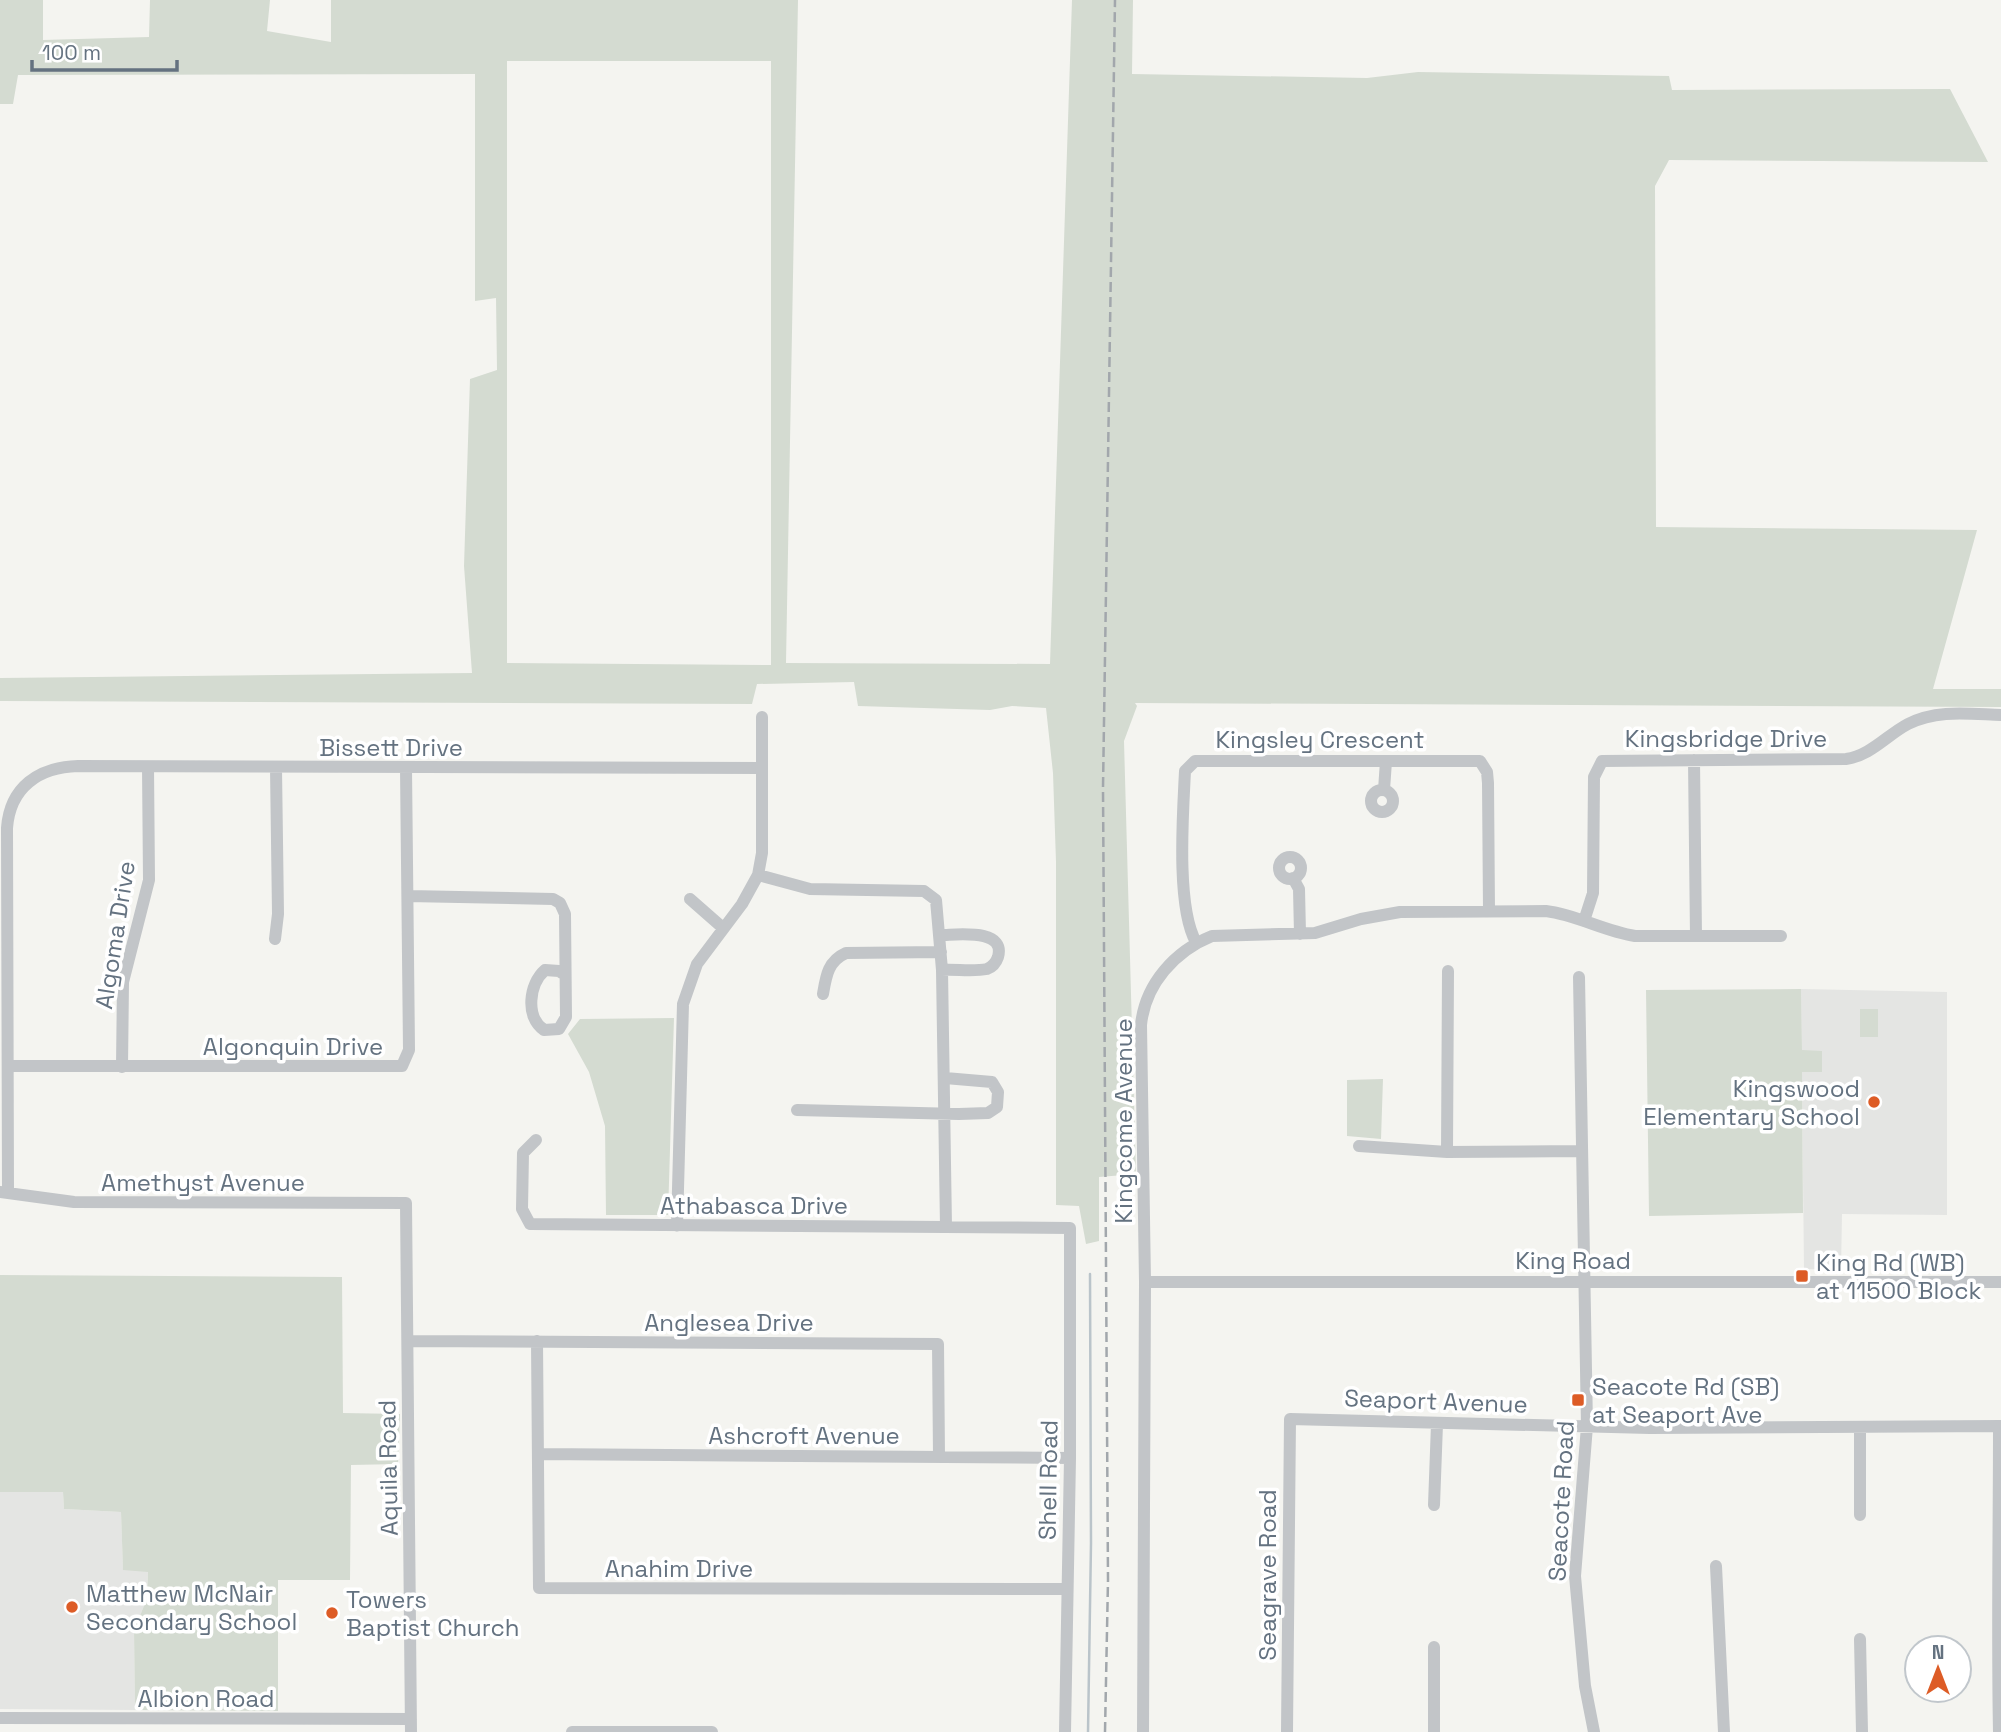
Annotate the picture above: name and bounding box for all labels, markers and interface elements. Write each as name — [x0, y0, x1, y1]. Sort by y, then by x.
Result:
scale bar — [32, 28, 177, 72]
text: 100 m — [42, 39, 101, 66]
street label: Kingsbridge Drive — [1625, 723, 1827, 754]
street label: Kingsley Crescent — [1215, 724, 1425, 755]
street label: Bissett Drive — [319, 732, 463, 763]
street label: Algoma Drive — [88, 859, 142, 1011]
street label: Kingcome Avenue — [1108, 1018, 1139, 1224]
street label: Algonquin Drive — [203, 1031, 383, 1062]
place label: Kingswood Elementary School — [1643, 1073, 1860, 1132]
marker: Kingswood Elementary School — [1866, 1094, 1882, 1110]
street label: Amethyst Avenue — [101, 1167, 305, 1198]
street label: Athabasca Drive — [660, 1190, 848, 1221]
street label: King Road — [1515, 1245, 1631, 1276]
place label: King Rd (WB) at 11500 Block — [1816, 1247, 1982, 1306]
marker: King Rd (WB) at 11500 Block — [1794, 1268, 1810, 1284]
street label: Anglesea Drive — [644, 1307, 814, 1338]
place label: Seacote Rd (SB) at Seaport Ave — [1592, 1371, 1779, 1430]
street label: Seaport Avenue — [1344, 1382, 1528, 1420]
marker: Seacote Rd (SB) at Seaport Ave — [1570, 1392, 1586, 1408]
street label: Aquila Road — [371, 1400, 405, 1536]
street label: Ashcroft Avenue — [708, 1420, 900, 1451]
street label: Shell Road — [1031, 1420, 1065, 1540]
street label: Seacote Road — [1541, 1420, 1581, 1582]
street label: Seagrave Road — [1252, 1489, 1283, 1661]
street label: Anahim Drive — [605, 1553, 753, 1584]
place label: Matthew McNair Secondary School — [86, 1578, 297, 1637]
place label: Towers Baptist Church — [346, 1584, 519, 1643]
marker: Matthew McNair Secondary School — [64, 1599, 80, 1615]
marker: Towers Baptist Church — [324, 1605, 340, 1621]
north arrow — [1903, 1634, 1973, 1704]
text: N — [1932, 1640, 1944, 1665]
street label: Albion Road — [138, 1683, 274, 1714]

